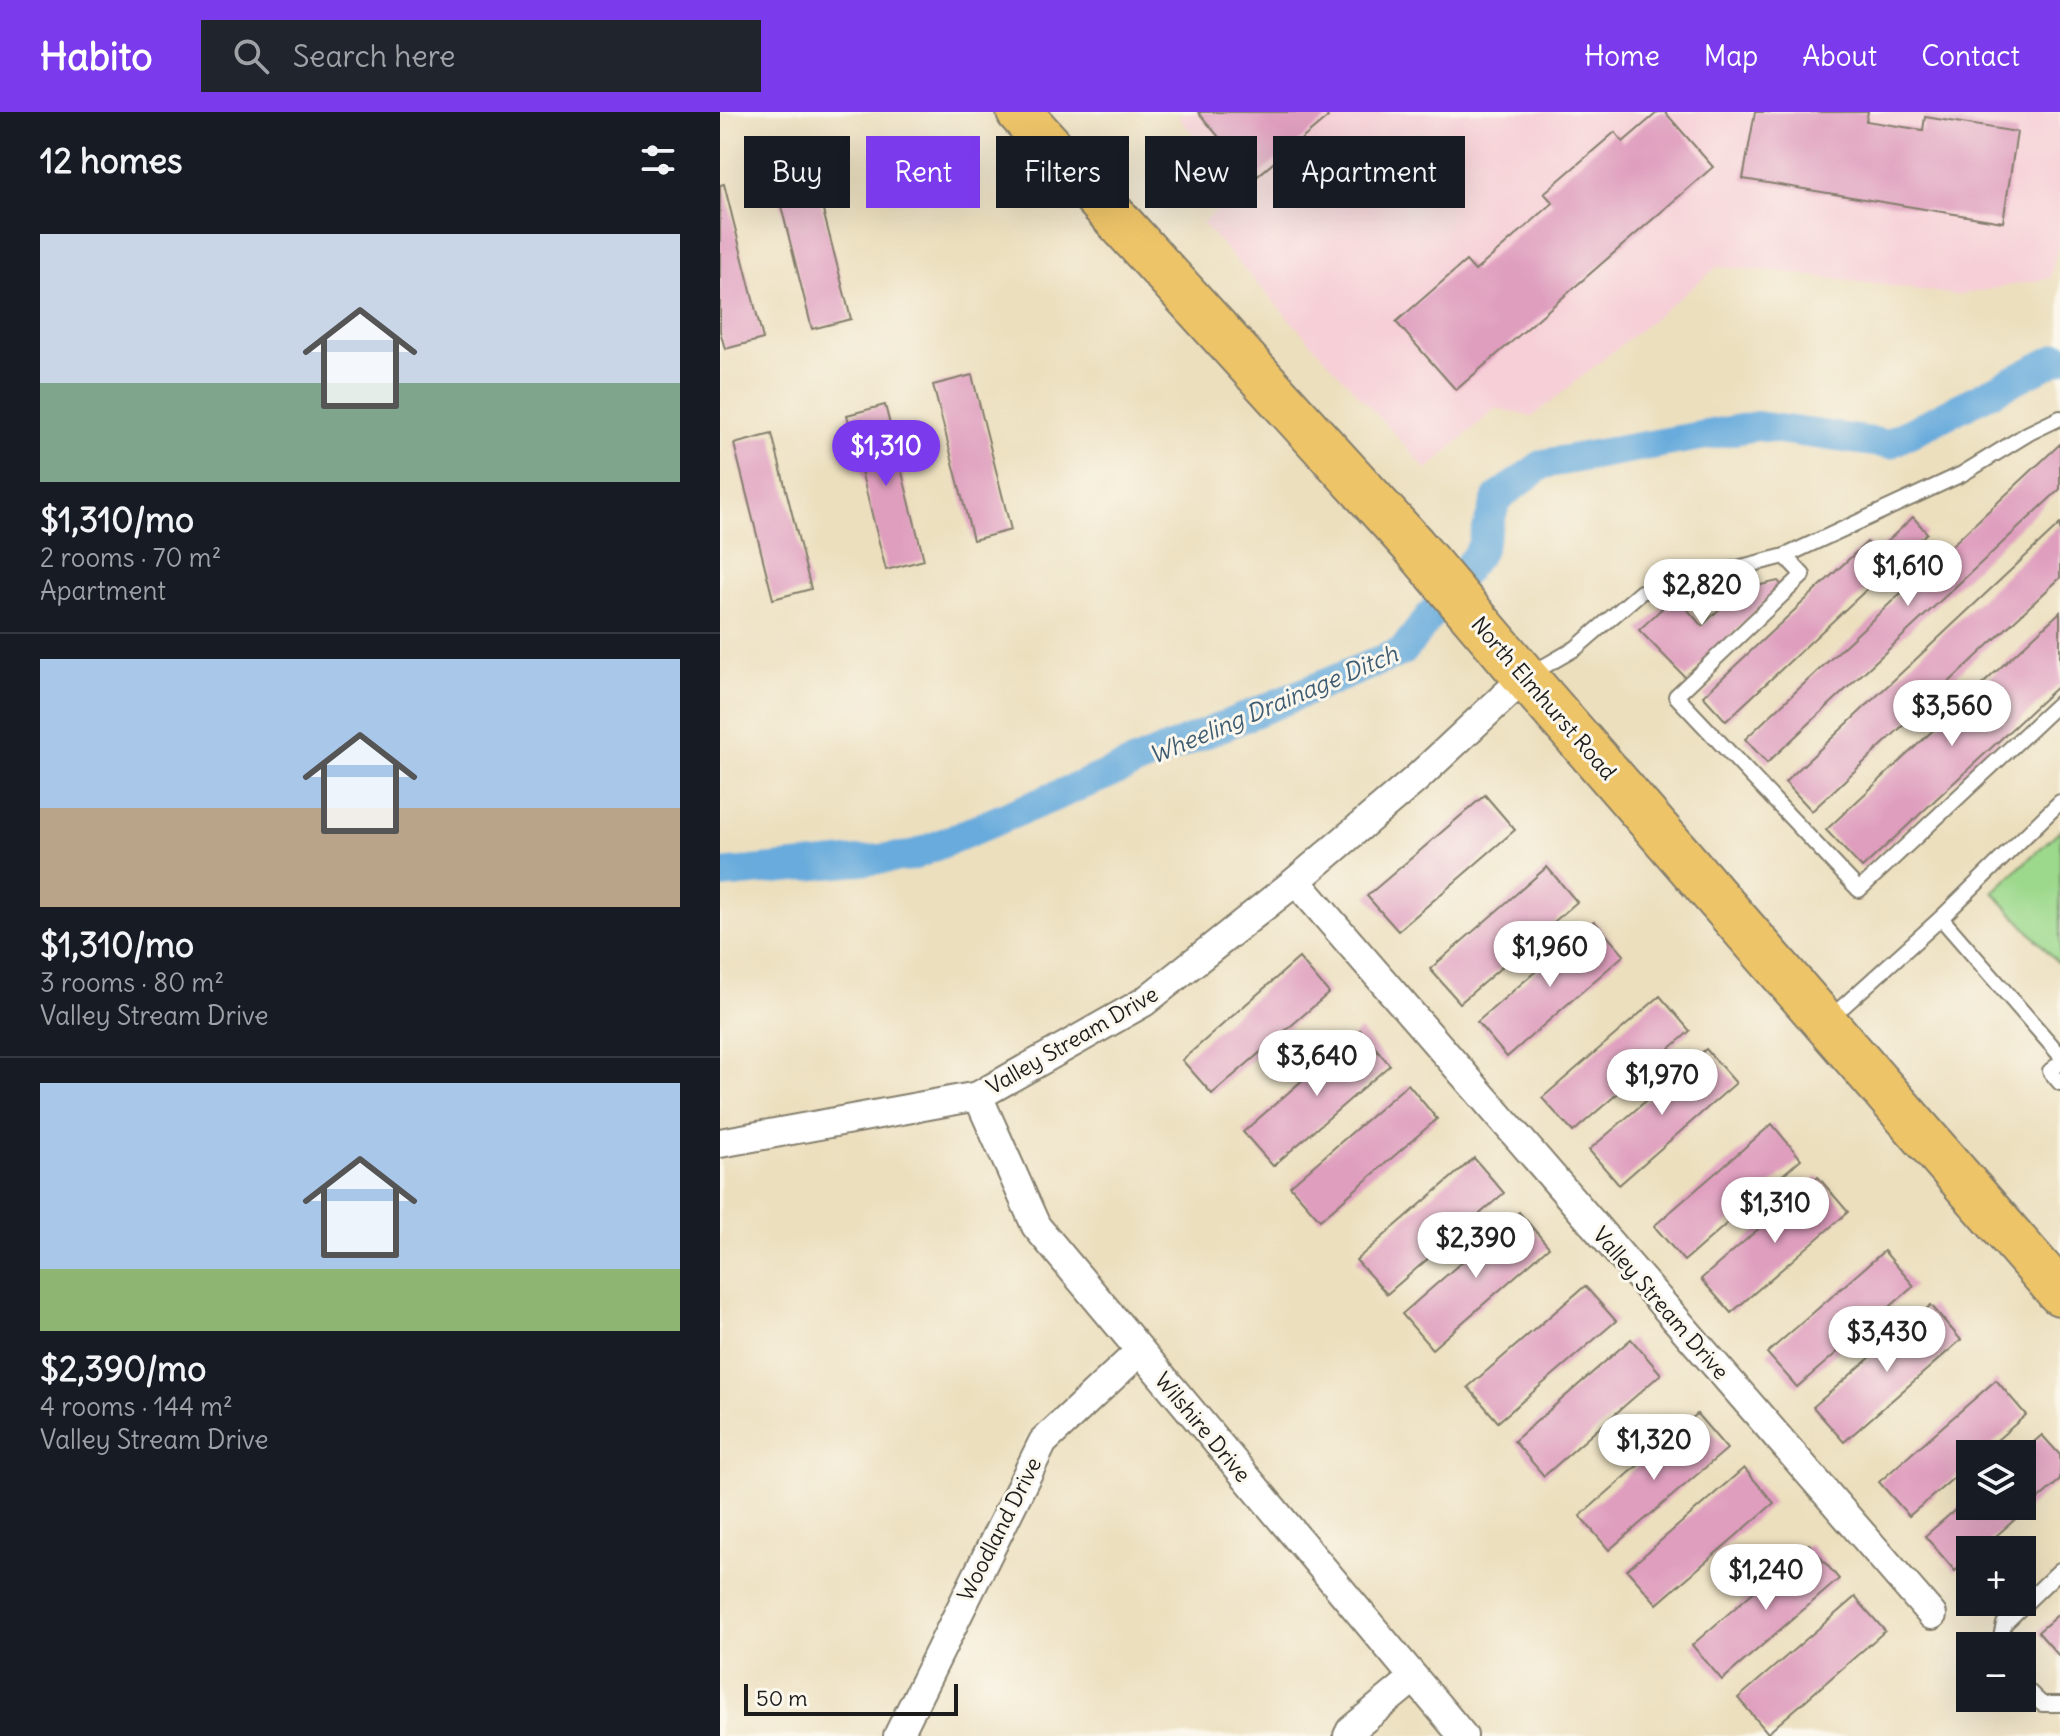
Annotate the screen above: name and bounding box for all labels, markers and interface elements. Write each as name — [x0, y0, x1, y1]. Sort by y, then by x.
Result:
search box — [201, 20, 761, 92]
text: Habito — [40, 33, 153, 80]
icon: search — [229, 34, 273, 78]
text: Search here — [293, 37, 455, 75]
text: Home — [1584, 38, 1660, 74]
text: Map — [1704, 38, 1758, 74]
text: About — [1802, 38, 1877, 74]
text: Contact — [1921, 38, 2020, 74]
chip: Buy — [744, 136, 850, 208]
chip: Rent — [866, 136, 980, 208]
chip: Filters — [996, 136, 1129, 208]
chip: New — [1145, 136, 1257, 208]
chip: Apartment — [1273, 136, 1465, 208]
icon: filters — [636, 138, 680, 182]
text: 12 homes — [40, 139, 183, 182]
icon: home — [288, 286, 432, 430]
pin: $1,310 — [821, 420, 951, 488]
text: $1,310 — [850, 429, 922, 462]
text: $1,310/mo — [40, 498, 194, 541]
pin: $1,610 — [1843, 540, 1973, 608]
text: 2 rooms · 70 m² — [40, 541, 221, 574]
text: $1,610 — [1872, 549, 1944, 582]
pin: $2,820 — [1637, 559, 1767, 627]
text: $2,820 — [1662, 568, 1742, 601]
text: Apartment — [40, 574, 166, 607]
street label: North Elmhurst Road — [1465, 611, 1623, 786]
water label: Wheeling Drainage Ditch — [1144, 638, 1403, 770]
pin: $3,560 — [1887, 680, 2017, 748]
text: $3,560 — [1911, 689, 1993, 722]
icon: home — [288, 711, 432, 855]
pin: $1,960 — [1485, 921, 1615, 989]
text: $1,310/mo — [40, 923, 194, 966]
text: $1,960 — [1512, 930, 1588, 963]
text: 3 rooms · 80 m² — [40, 966, 224, 999]
street label: Valley Stream Drive — [981, 980, 1163, 1100]
text: Valley Stream Drive — [40, 999, 269, 1032]
pin: $3,640 — [1252, 1030, 1382, 1098]
text: $3,640 — [1276, 1039, 1358, 1072]
pin: $1,970 — [1597, 1049, 1727, 1117]
text: $1,970 — [1625, 1058, 1699, 1091]
icon: home — [288, 1135, 432, 1279]
pin: $1,310 — [1710, 1177, 1840, 1245]
text: $1,310 — [1739, 1186, 1811, 1219]
pin: $2,390 — [1411, 1212, 1541, 1280]
text: $2,390 — [1436, 1221, 1516, 1254]
street label: Valley Stream Drive — [1587, 1221, 1735, 1385]
pin: $3,430 — [1822, 1306, 1952, 1374]
text: $3,430 — [1846, 1315, 1928, 1348]
text: $2,390/mo — [40, 1347, 206, 1390]
street label: Wilshire Drive — [1149, 1366, 1257, 1488]
text: 4 rooms · 144 m² — [40, 1390, 233, 1423]
pin: $1,320 — [1589, 1414, 1719, 1482]
text: Valley Stream Drive — [40, 1423, 269, 1456]
text: $1,320 — [1616, 1423, 1692, 1456]
map controls — [1956, 1440, 2036, 1712]
button: layers — [1956, 1440, 2036, 1520]
street label: Woodland Drive — [951, 1453, 1047, 1605]
button: + — [1956, 1536, 2036, 1616]
pin: $1,240 — [1701, 1544, 1831, 1612]
text: $1,240 — [1728, 1553, 1804, 1586]
button: − — [1956, 1632, 2036, 1712]
scale bar — [744, 1680, 958, 1716]
text: 50 m — [756, 1684, 808, 1712]

